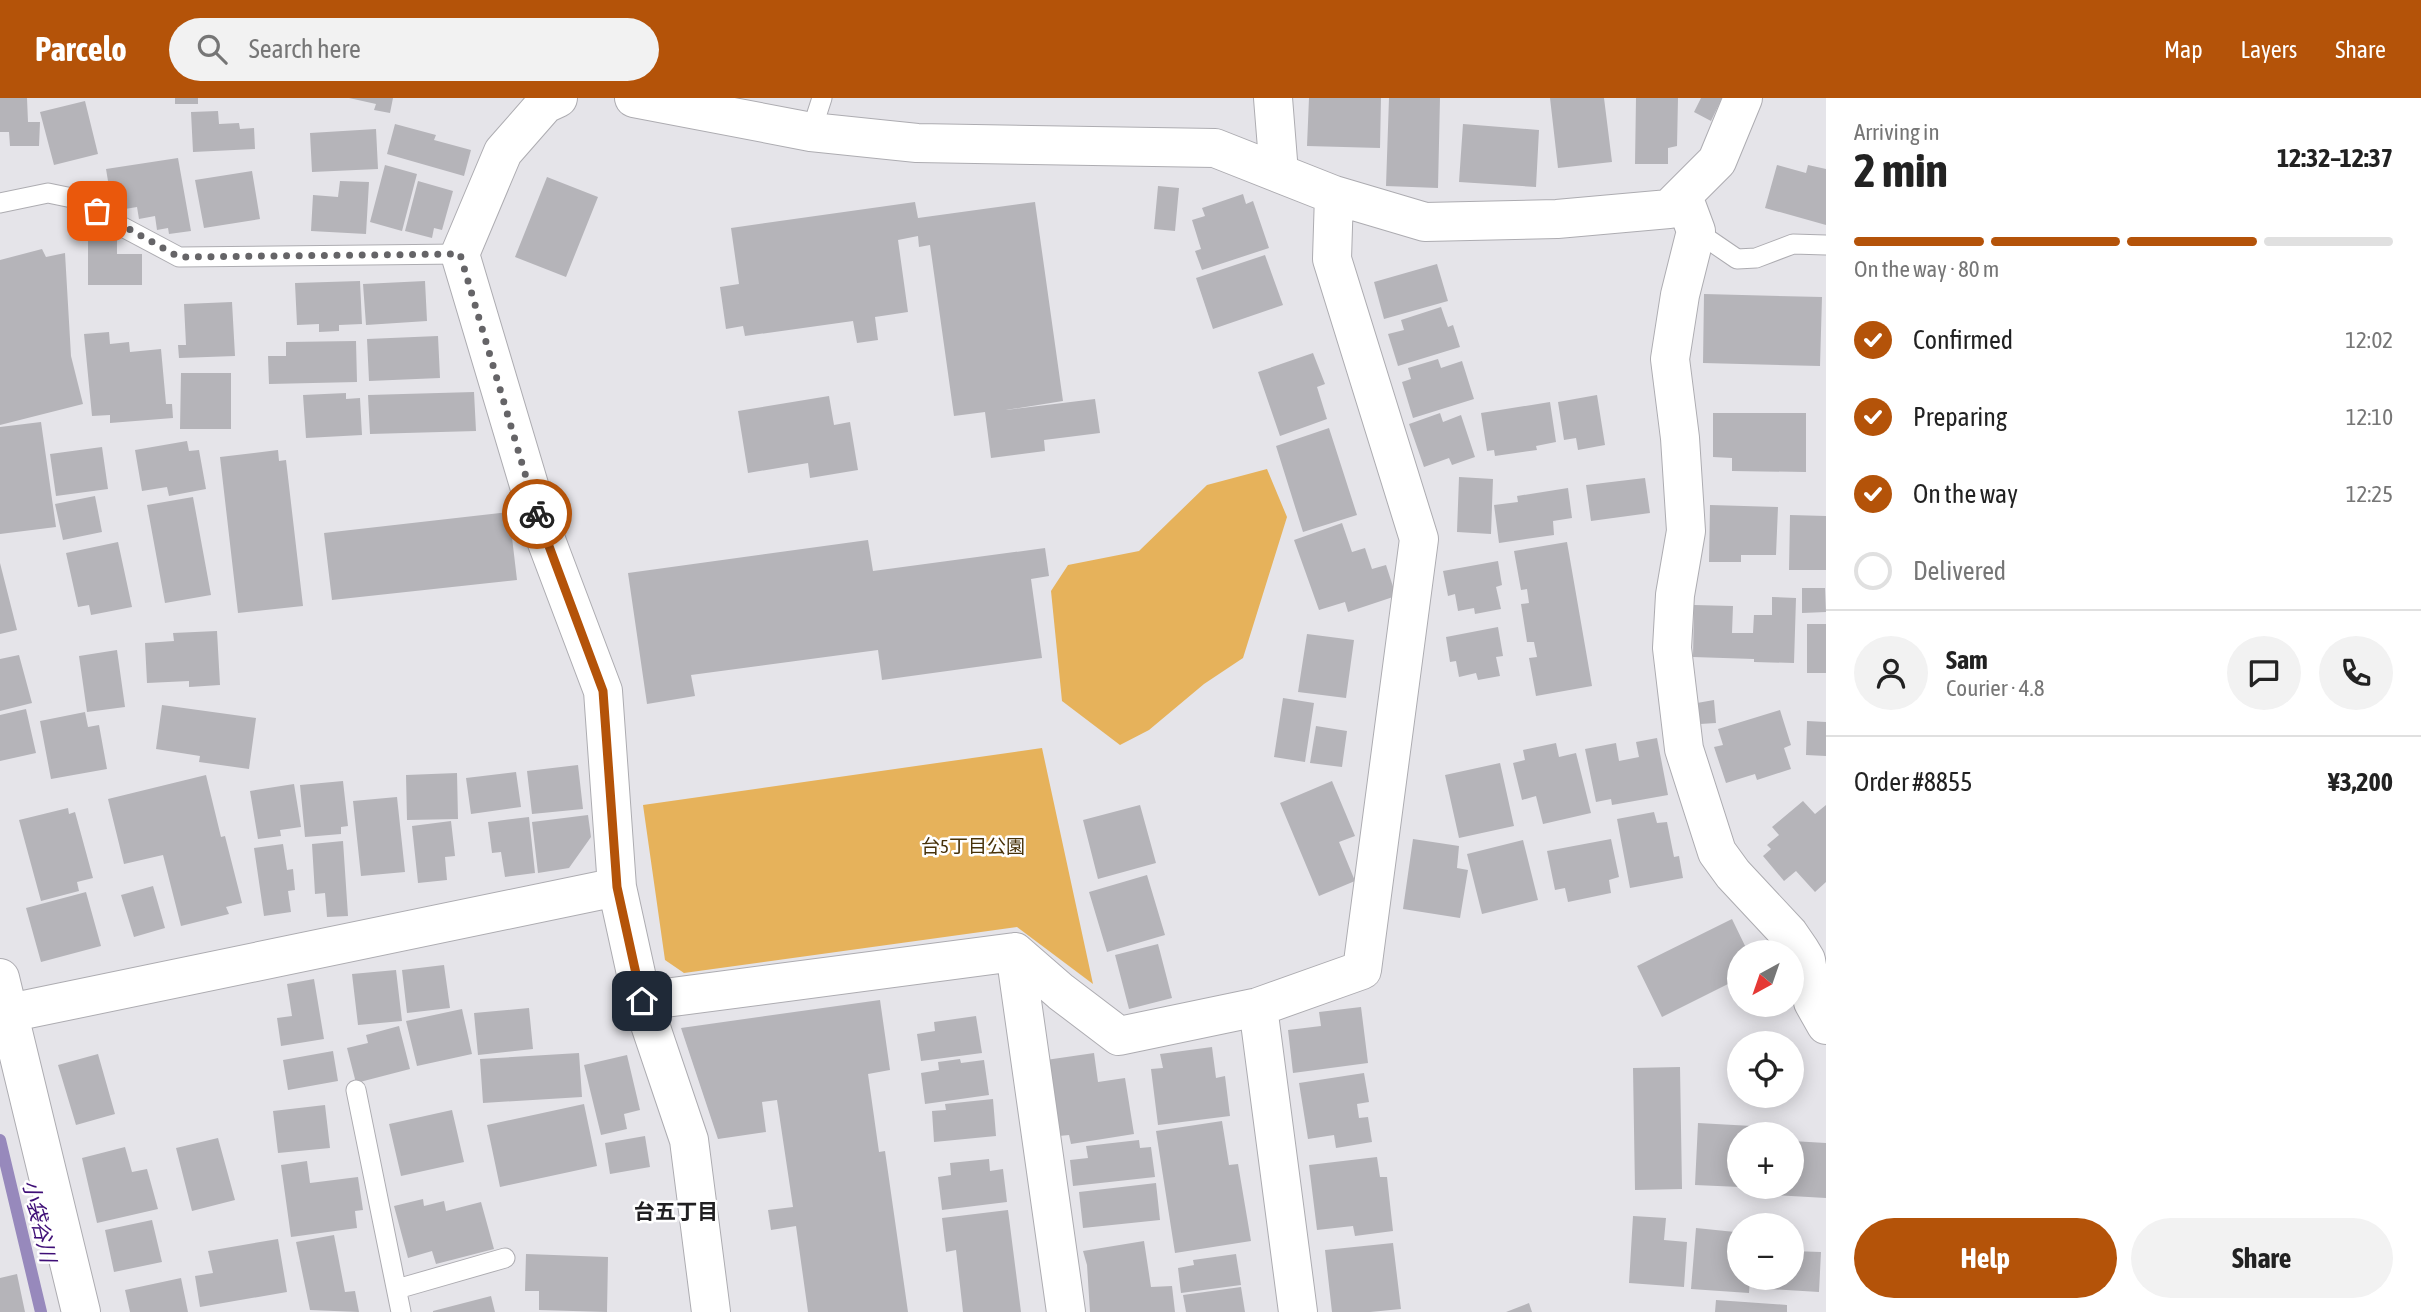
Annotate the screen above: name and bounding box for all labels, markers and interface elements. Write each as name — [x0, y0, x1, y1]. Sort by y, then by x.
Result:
search box — [169, 18, 659, 81]
text: Parcelo — [35, 30, 127, 68]
icon: search — [193, 30, 231, 68]
text: Search here — [249, 34, 361, 64]
text: Map — [2164, 36, 2203, 63]
text: Layers — [2241, 36, 2297, 63]
text: Share — [2335, 36, 2386, 63]
text: Arriving in — [1854, 119, 1940, 145]
text: 12:32–12:37 — [2277, 143, 2393, 173]
text: 2 min — [1854, 144, 1948, 197]
pin — [67, 181, 127, 241]
icon: bag — [78, 192, 116, 230]
text: On the way · 80 m — [1854, 256, 1999, 282]
icon: check — [1854, 321, 1892, 359]
text: Confirmed — [1913, 325, 2013, 355]
text: 12:02 — [2345, 327, 2393, 353]
icon: check — [1854, 398, 1892, 436]
text: Preparing — [1913, 402, 2007, 432]
text: 12:10 — [2346, 404, 2393, 430]
icon: check — [1854, 475, 1892, 513]
courier — [502, 479, 572, 549]
text: On the way — [1913, 479, 2018, 509]
text: 12:25 — [2346, 481, 2393, 507]
icon: bike — [518, 495, 556, 533]
text: Delivered — [1913, 556, 2006, 586]
button: person — [1854, 636, 1928, 710]
button: chat — [2227, 636, 2301, 710]
button: phone — [2319, 636, 2393, 710]
text: Sam — [1946, 645, 1988, 675]
text: Courier · 4.8 — [1946, 675, 2045, 701]
text: Order #8855 — [1854, 767, 1973, 797]
text: ¥3,200 — [2328, 767, 2393, 797]
park label: 台5丁目公園 — [921, 835, 1025, 857]
north arrow — [1727, 940, 1804, 1017]
map controls — [1727, 940, 1804, 1290]
pin — [612, 971, 672, 1031]
icon: home — [623, 982, 661, 1020]
button: locate — [1727, 1031, 1804, 1108]
button: + — [1727, 1122, 1804, 1199]
water label: 小袋谷川 — [19, 1177, 62, 1266]
district label: 台五丁目 — [634, 1199, 718, 1223]
button: − — [1727, 1213, 1804, 1290]
button: Help — [1854, 1218, 2117, 1298]
button: Share — [2131, 1218, 2393, 1298]

